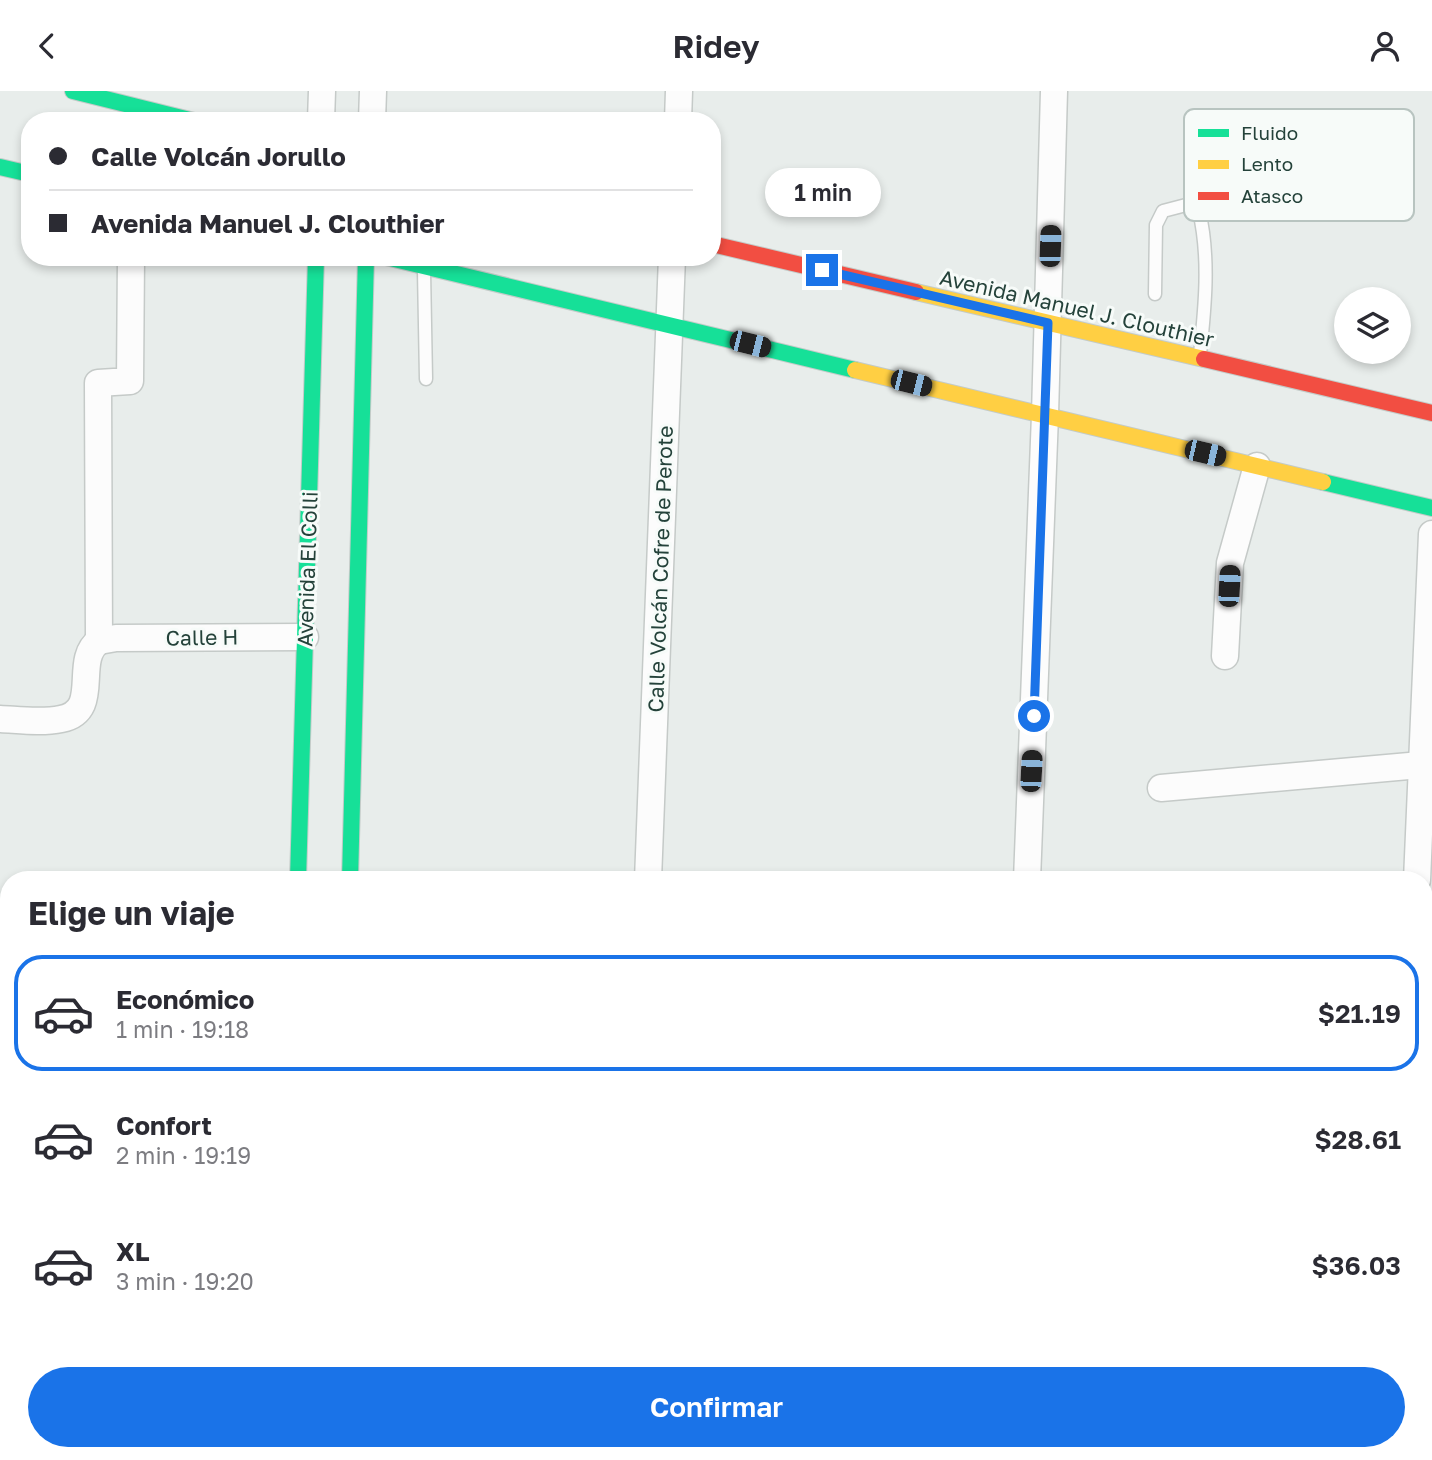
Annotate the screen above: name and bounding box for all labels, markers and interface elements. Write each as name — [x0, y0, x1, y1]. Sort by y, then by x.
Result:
icon: back — [28, 27, 66, 65]
text: Ridey — [673, 27, 759, 65]
icon: person — [1366, 27, 1404, 65]
legend — [1184, 109, 1414, 221]
text: Fluido — [1241, 121, 1298, 144]
text: Calle Volcán Jorullo — [91, 141, 346, 172]
text: Lento — [1241, 152, 1293, 175]
callout: 1 min — [764, 169, 880, 218]
text: 1 min — [794, 178, 852, 206]
text: Atasco — [1241, 184, 1303, 207]
text: Avenida Manuel J. Clouthier — [91, 208, 445, 239]
car — [1039, 225, 1062, 267]
route end — [806, 254, 838, 286]
street label: Avenida Manuel J. Clouthier — [937, 264, 1217, 352]
map controls — [1334, 287, 1411, 364]
button: layers — [1334, 287, 1411, 364]
car — [728, 329, 773, 359]
car — [889, 368, 934, 398]
street label: Calle Volcán Cofre de Perote — [642, 425, 678, 713]
car — [1183, 438, 1228, 468]
street label: Avenida El Colli — [291, 491, 323, 647]
car — [1218, 564, 1241, 608]
street label: Calle H — [165, 623, 239, 651]
route start — [1018, 700, 1050, 732]
car — [1020, 749, 1043, 793]
text: Elige un viaje — [28, 894, 235, 932]
icon: car — [32, 982, 95, 1045]
text: Económico — [116, 984, 254, 1015]
text: $21.19 — [1318, 998, 1401, 1029]
text: 1 min · 19:18 — [116, 1015, 249, 1043]
icon: car — [32, 1108, 95, 1171]
text: Confort — [116, 1110, 212, 1141]
text: $28.61 — [1315, 1124, 1401, 1155]
text: 2 min · 19:19 — [116, 1141, 251, 1169]
icon: car — [32, 1234, 95, 1297]
text: XL — [116, 1236, 150, 1267]
text: $36.03 — [1312, 1250, 1401, 1281]
text: 3 min · 19:20 — [116, 1267, 254, 1295]
button: Confirmar — [28, 1367, 1405, 1447]

